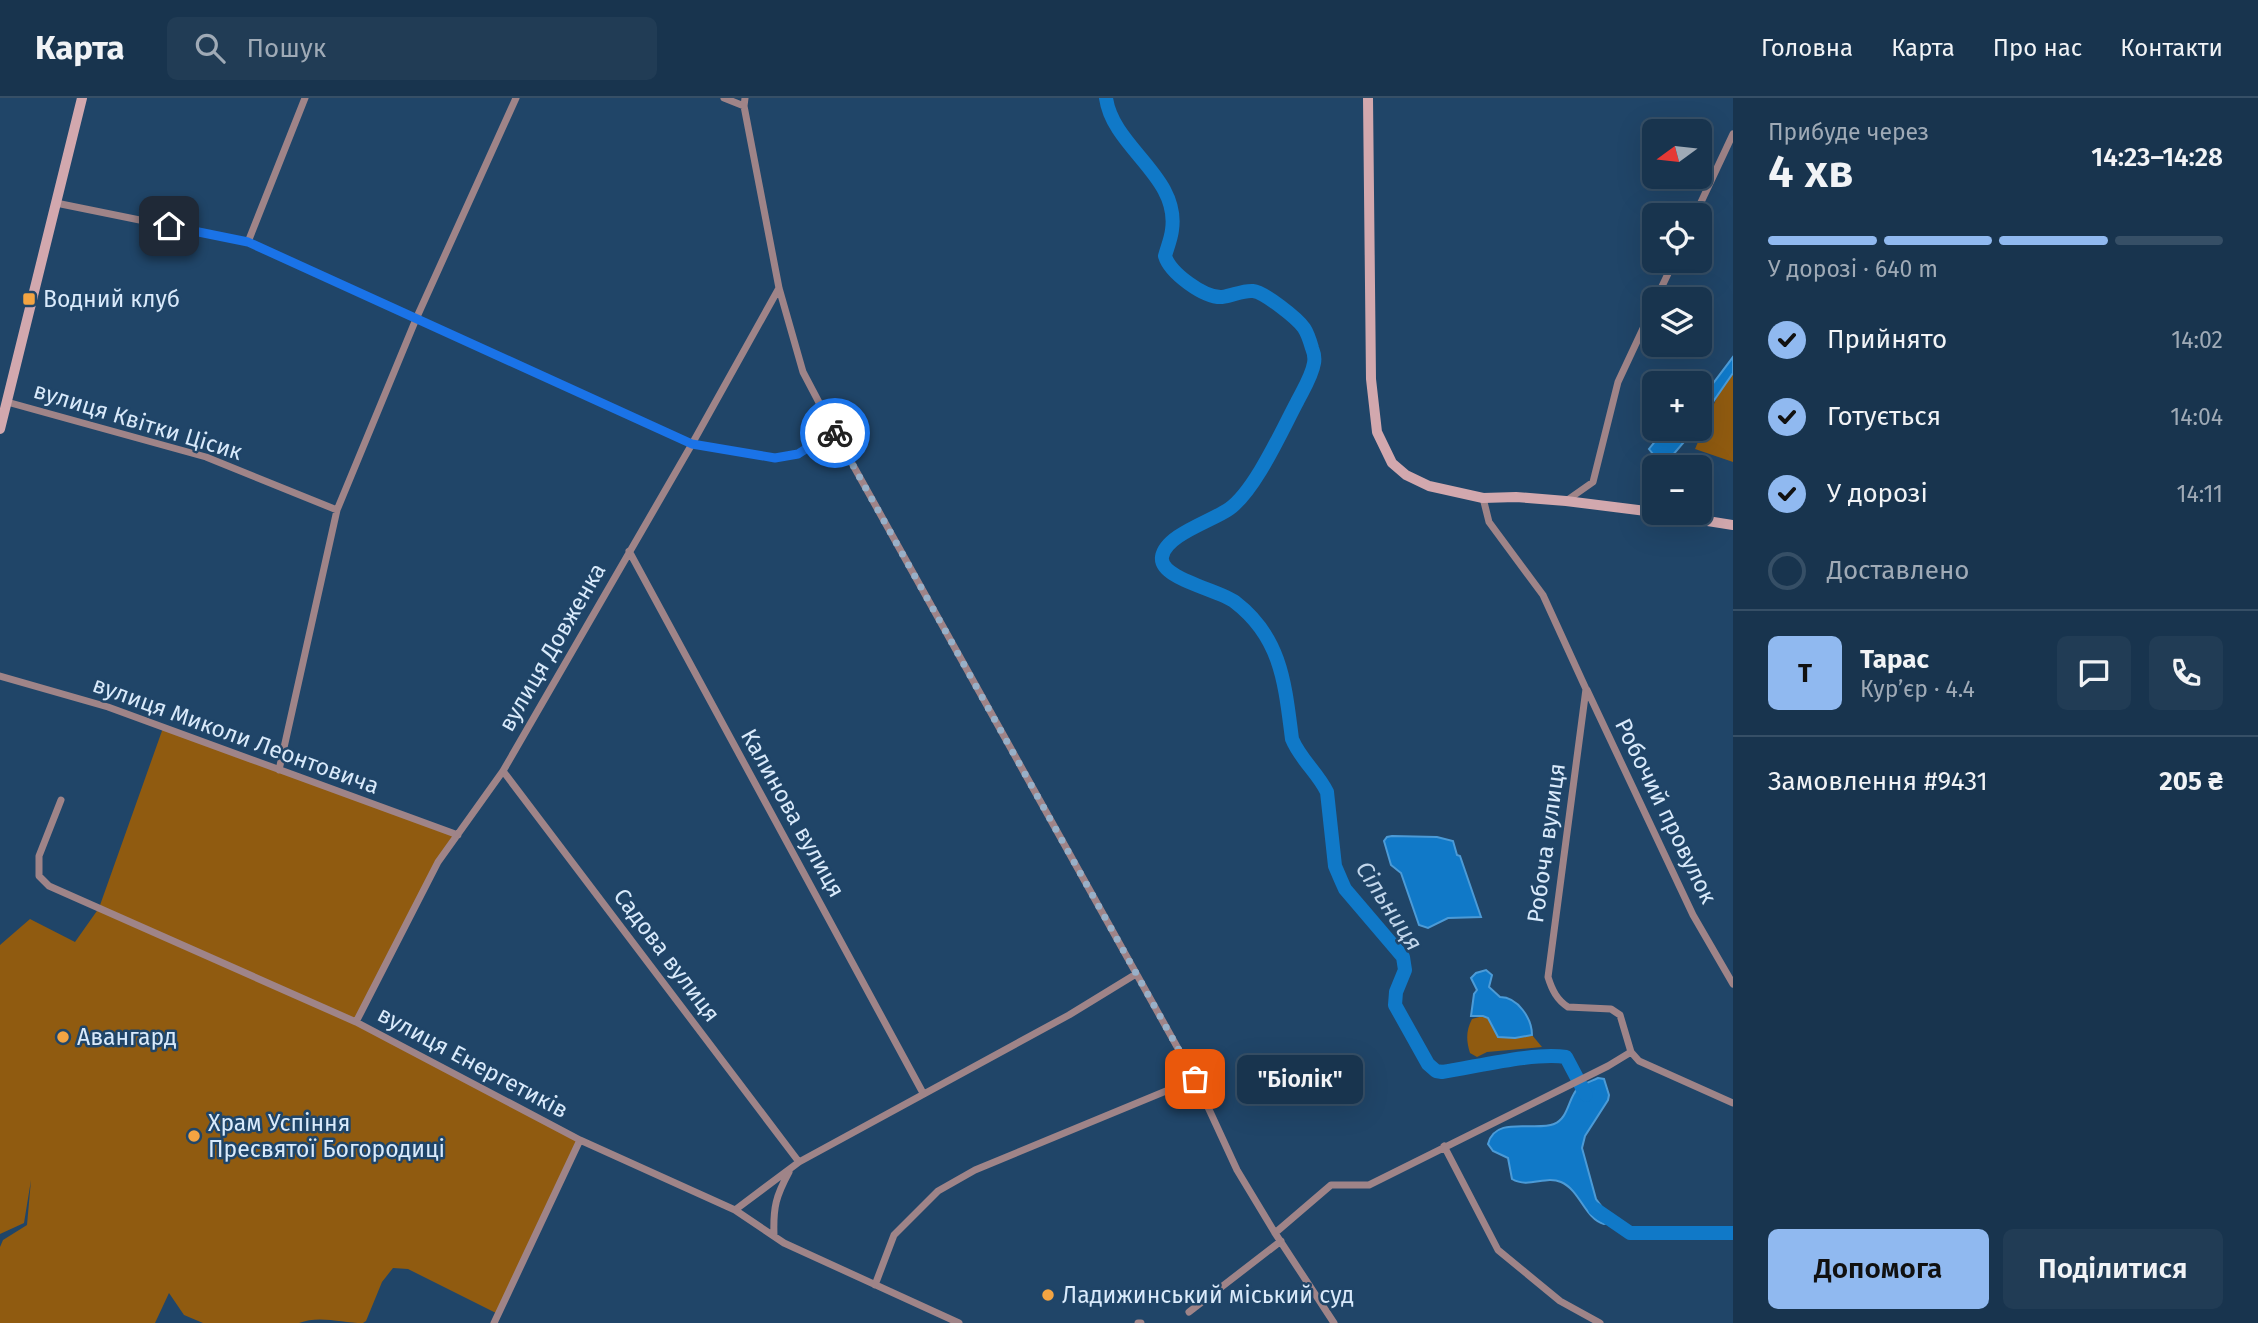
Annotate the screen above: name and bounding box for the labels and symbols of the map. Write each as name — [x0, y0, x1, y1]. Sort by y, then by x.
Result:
north arrow — [1642, 119, 1712, 189]
pin — [139, 196, 199, 256]
place label: Водний клуб — [43, 285, 180, 313]
marker: Водний клуб — [21, 291, 37, 307]
street label: вулиця Квітки Цісик — [30, 376, 246, 466]
courier — [800, 398, 870, 468]
street label: вулиця Довженка — [492, 558, 612, 736]
street label: вулиця Миколи Леонтовича — [89, 670, 383, 800]
street label: Робочий провулок — [1609, 714, 1723, 908]
street label: Калинова вулиця — [735, 724, 851, 902]
street label: Робоча вулиця — [1521, 761, 1571, 925]
water label: Сільниця — [1350, 856, 1428, 956]
street label: Садова вулиця — [608, 883, 726, 1027]
street label: вулиця Енергетиків — [373, 1000, 573, 1124]
place label: Авангард — [77, 1023, 177, 1051]
marker: Авангард — [55, 1029, 71, 1045]
pin — [1165, 1049, 1225, 1109]
callout: "Біолік" — [1237, 1054, 1363, 1104]
place label: Храм Успіння Пресвятої Богородиці — [208, 1109, 445, 1163]
marker: Храм Успіння Пресвятої Богородиці — [186, 1128, 202, 1144]
place label: Ладижинський міський суд — [1062, 1281, 1354, 1309]
marker: Ладижинський міський суд — [1040, 1287, 1056, 1303]

